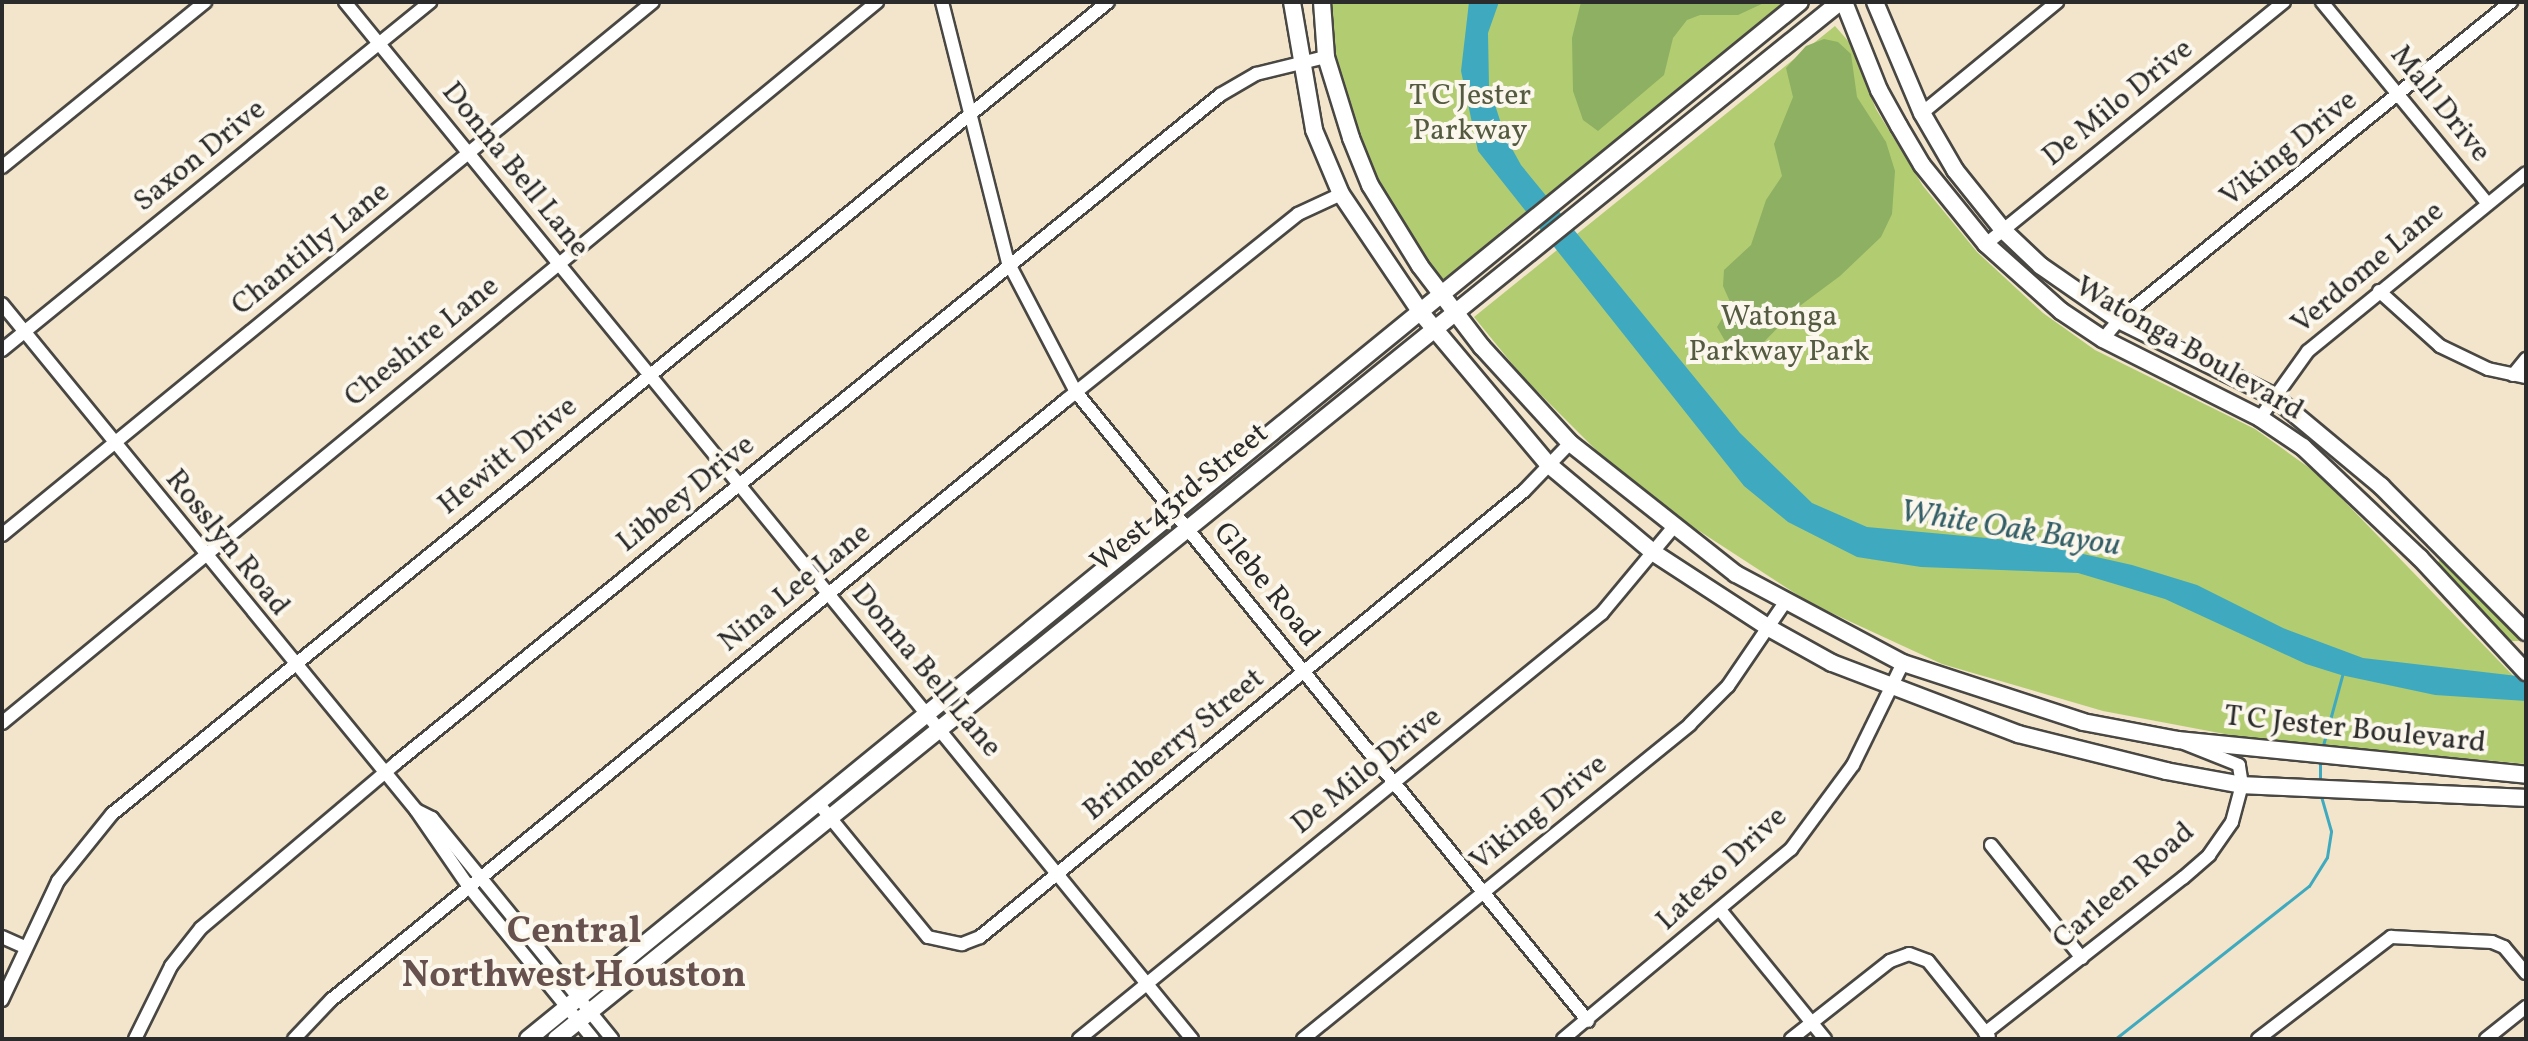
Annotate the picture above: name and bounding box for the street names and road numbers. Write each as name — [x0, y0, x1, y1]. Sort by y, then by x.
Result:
street label: De Milo Drive — [2035, 31, 2201, 175]
street label: Mall Drive — [2382, 38, 2498, 170]
street label: Donna Bell Lane — [433, 75, 597, 265]
street label: Viking Drive — [2213, 83, 2365, 215]
street label: Saxon Drive — [127, 92, 273, 220]
street label: Chantilly Lane — [224, 174, 398, 324]
street label: Verdome Lane — [2284, 194, 2452, 342]
street label: Cheshire Lane — [338, 269, 506, 415]
street label: Watonga Boulevard — [2068, 269, 2310, 429]
street label: Hewitt Drive — [431, 389, 585, 523]
street label: West 43rd Street — [1084, 416, 1276, 580]
street label: Libbey Drive — [609, 427, 763, 561]
street label: Rosslyn Road — [157, 462, 297, 624]
street label: Nina Lee Lane — [712, 516, 878, 660]
street label: Glebe Road — [1205, 516, 1327, 654]
street label: Donna Bell Lane — [843, 577, 1009, 765]
street label: Brimberry Street — [1076, 661, 1272, 829]
street label: T C Jester Boulevard — [2222, 698, 2488, 762]
street label: De Milo Drive — [1284, 699, 1450, 843]
street label: Viking Drive — [1463, 747, 1615, 879]
street label: Latexo Drive — [1649, 799, 1795, 939]
street label: Carleen Road — [2046, 815, 2202, 957]

